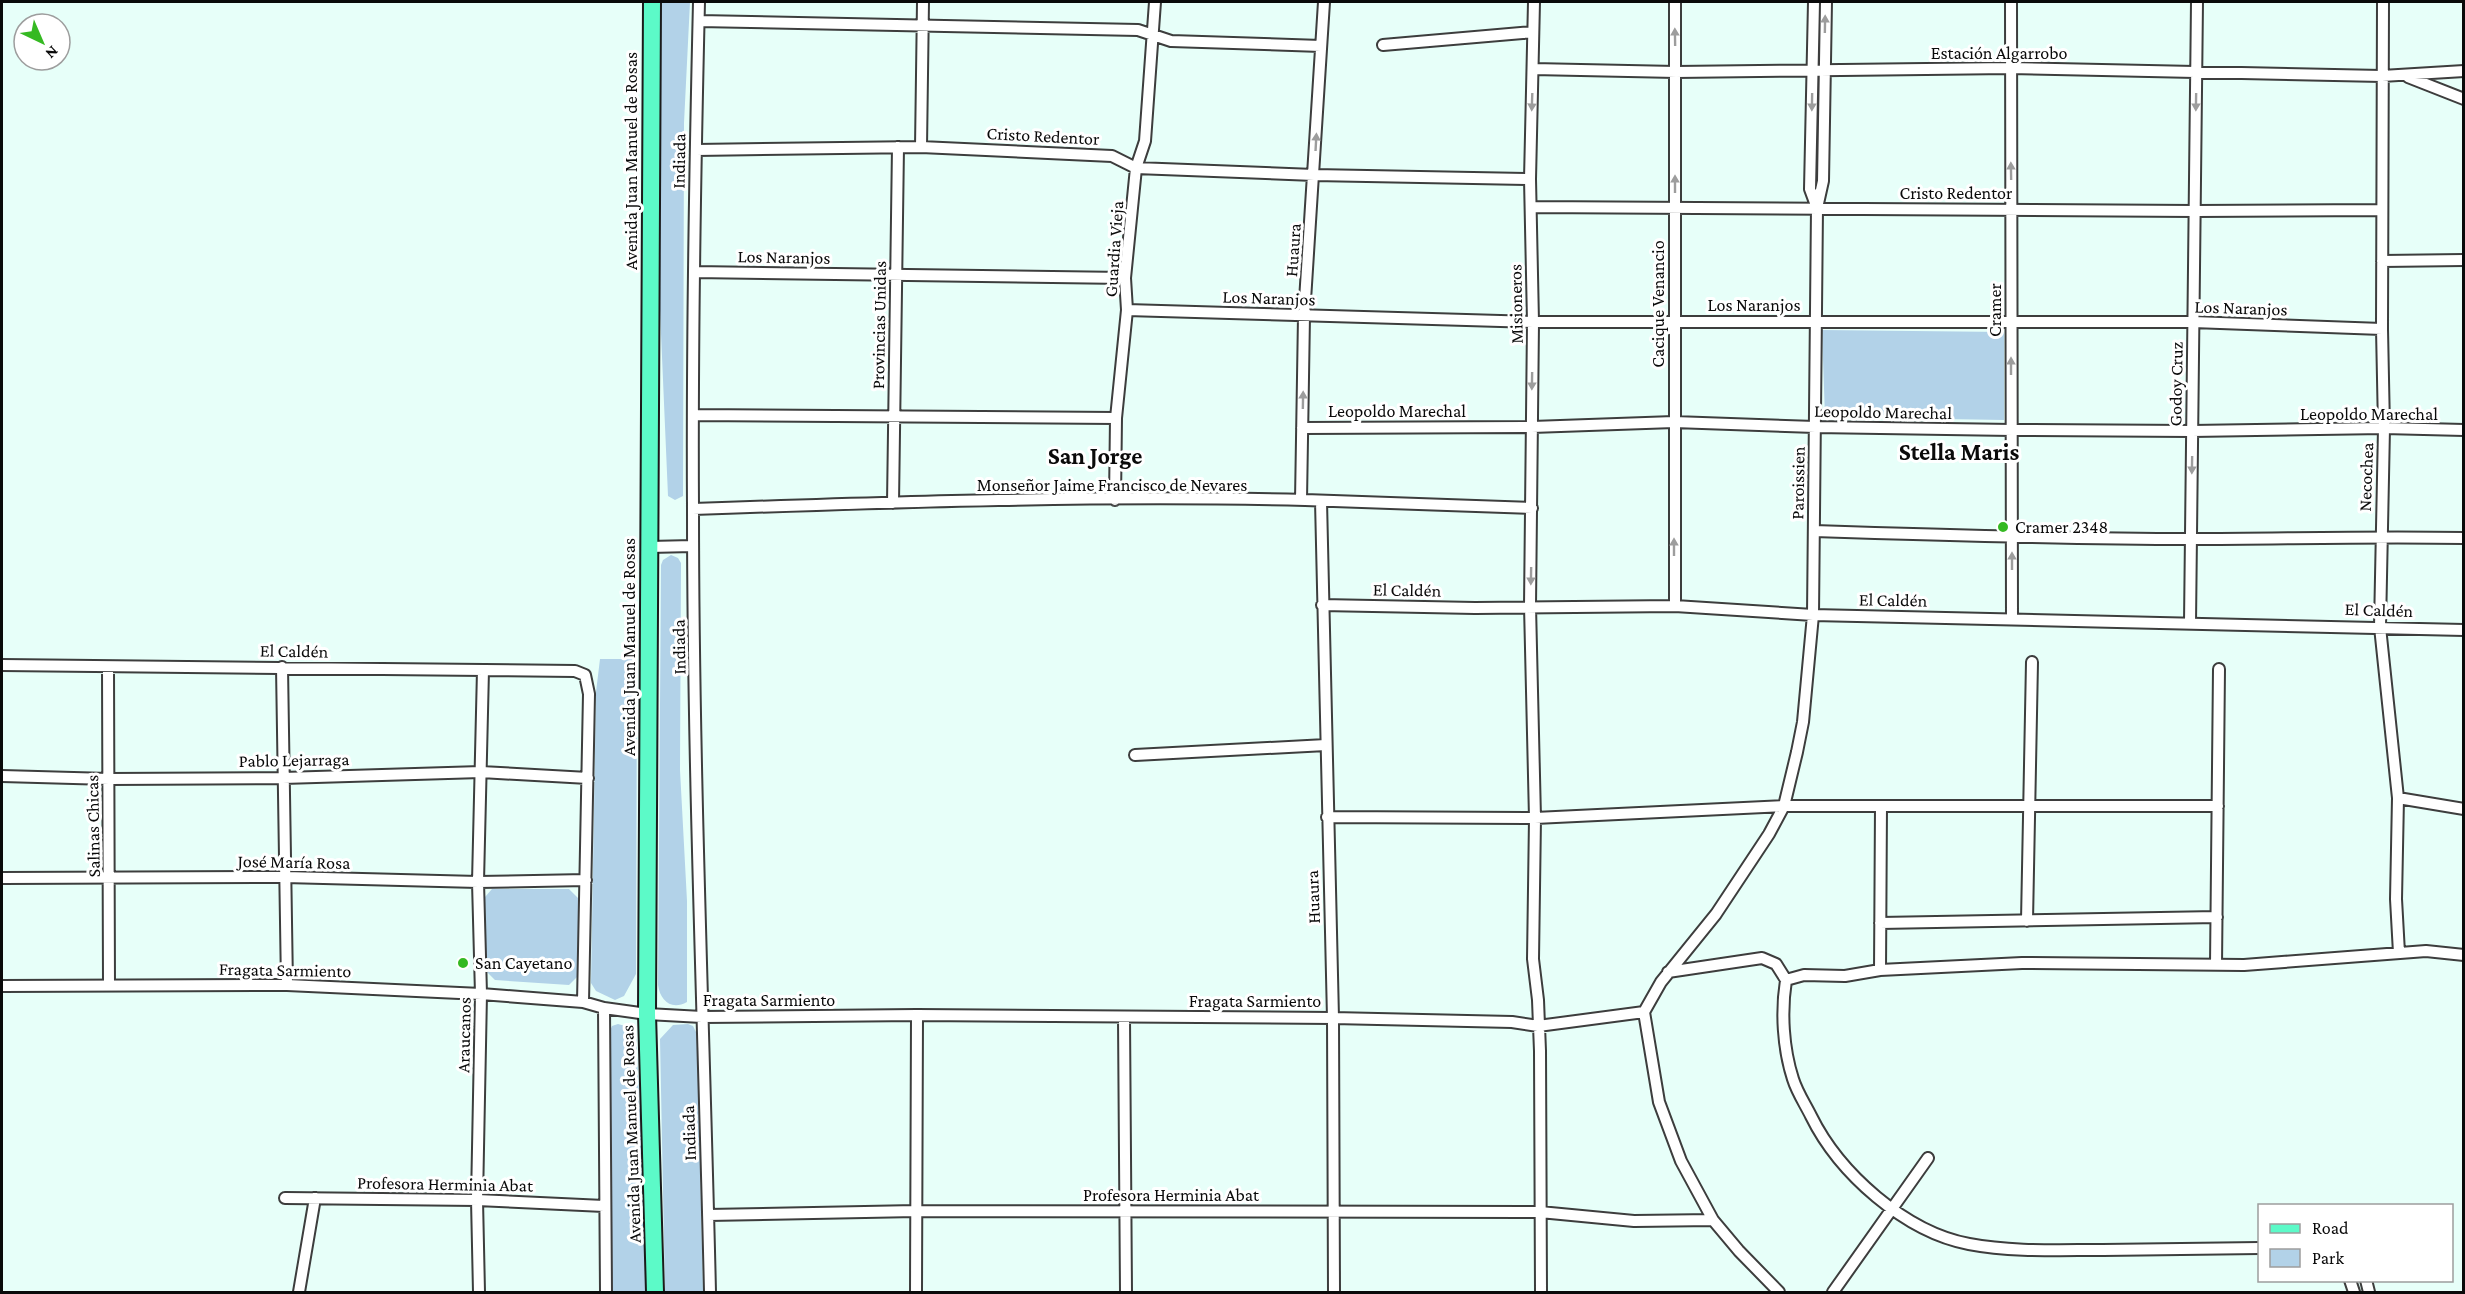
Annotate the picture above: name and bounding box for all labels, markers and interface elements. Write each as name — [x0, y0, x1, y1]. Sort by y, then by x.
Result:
north arrow — [12, 12, 72, 72]
one-way arrow — [1821, 15, 1830, 34]
one-way arrow — [1670, 27, 1680, 46]
text: N — [42, 43, 62, 62]
street label: Estación Algarrobo — [1931, 43, 2067, 63]
street label: Avenida Juan Manuel de Rosas — [621, 52, 641, 270]
one-way arrow — [1528, 92, 1537, 111]
one-way arrow — [1807, 92, 1817, 111]
one-way arrow — [2191, 92, 2201, 111]
street label: Cristo Redentor — [986, 123, 1100, 149]
street label: Indiada — [669, 133, 689, 189]
one-way arrow — [1312, 133, 1321, 152]
one-way arrow — [2007, 161, 2016, 180]
one-way arrow — [1670, 175, 1680, 194]
street label: Cristo Redentor — [1900, 183, 2013, 203]
street label: Guardia Vieja — [1101, 200, 1128, 298]
street label: Huaura — [1281, 223, 1305, 277]
street label: Cacique Venancio — [1648, 240, 1668, 368]
street label: Los Naranjos — [737, 246, 831, 269]
street label: Provincias Unidas — [868, 261, 890, 389]
street label: Misioneros — [1505, 264, 1527, 344]
street label: Cramer — [1985, 283, 2005, 337]
street label: Los Naranjos — [1222, 286, 1316, 311]
street label: Los Naranjos — [1708, 295, 1800, 316]
street label: Los Naranjos — [2194, 296, 2288, 321]
street label: Godoy Cruz — [2165, 341, 2187, 426]
one-way arrow — [2006, 356, 2016, 375]
one-way arrow — [1528, 371, 1537, 390]
one-way arrow — [1298, 390, 1307, 409]
street label: Leopoldo Marechal — [1328, 401, 1466, 421]
street label: Leopoldo Marechal — [1814, 401, 1952, 423]
street label: Leopoldo Marechal — [2300, 404, 2438, 424]
district label: Stella Maris — [1899, 438, 2020, 465]
district label: San Jorge — [1048, 442, 1142, 469]
street label: Necochea — [2355, 442, 2377, 512]
street label: Paroissien — [1787, 446, 1809, 520]
one-way arrow — [2187, 455, 2197, 474]
street label: Monseñor Jaime Francisco de Nevares — [977, 475, 1247, 495]
place label: Cramer 2348 — [2015, 517, 2108, 537]
marker: Cramer 2348 — [1996, 520, 2010, 534]
street label: Avenida Juan Manuel de Rosas — [619, 538, 639, 756]
one-way arrow — [1669, 538, 1679, 557]
one-way arrow — [2007, 551, 2017, 570]
one-way arrow — [1526, 566, 1535, 585]
street label: El Caldén — [1373, 579, 1442, 601]
street label: El Caldén — [1859, 589, 1928, 611]
street label: El Caldén — [2344, 599, 2414, 621]
street label: Indiada — [669, 619, 689, 675]
street label: El Caldén — [260, 640, 329, 662]
street label: Pablo Lejarraga — [238, 749, 350, 772]
street label: Salinas Chicas — [82, 775, 104, 877]
street label: José María Rosa — [235, 851, 351, 873]
street label: Huaura — [1302, 870, 1324, 924]
place label: San Cayetano — [475, 953, 572, 973]
marker: San Cayetano — [456, 956, 470, 970]
street label: Fragata Sarmiento — [219, 959, 351, 981]
street label: Fragata Sarmiento — [703, 990, 835, 1010]
street label: Fragata Sarmiento — [1189, 991, 1321, 1011]
street label: Araucanos — [453, 997, 475, 1073]
street label: Avenida Juan Manuel de Rosas — [617, 1025, 645, 1243]
street label: Indiada — [678, 1105, 700, 1161]
street label: Profesora Herminia Abat — [357, 1172, 534, 1196]
street label: Profesora Herminia Abat — [1083, 1185, 1260, 1205]
legend — [2258, 1204, 2453, 1282]
text: Road — [2312, 1218, 2349, 1238]
text: Park — [2312, 1248, 2344, 1268]

